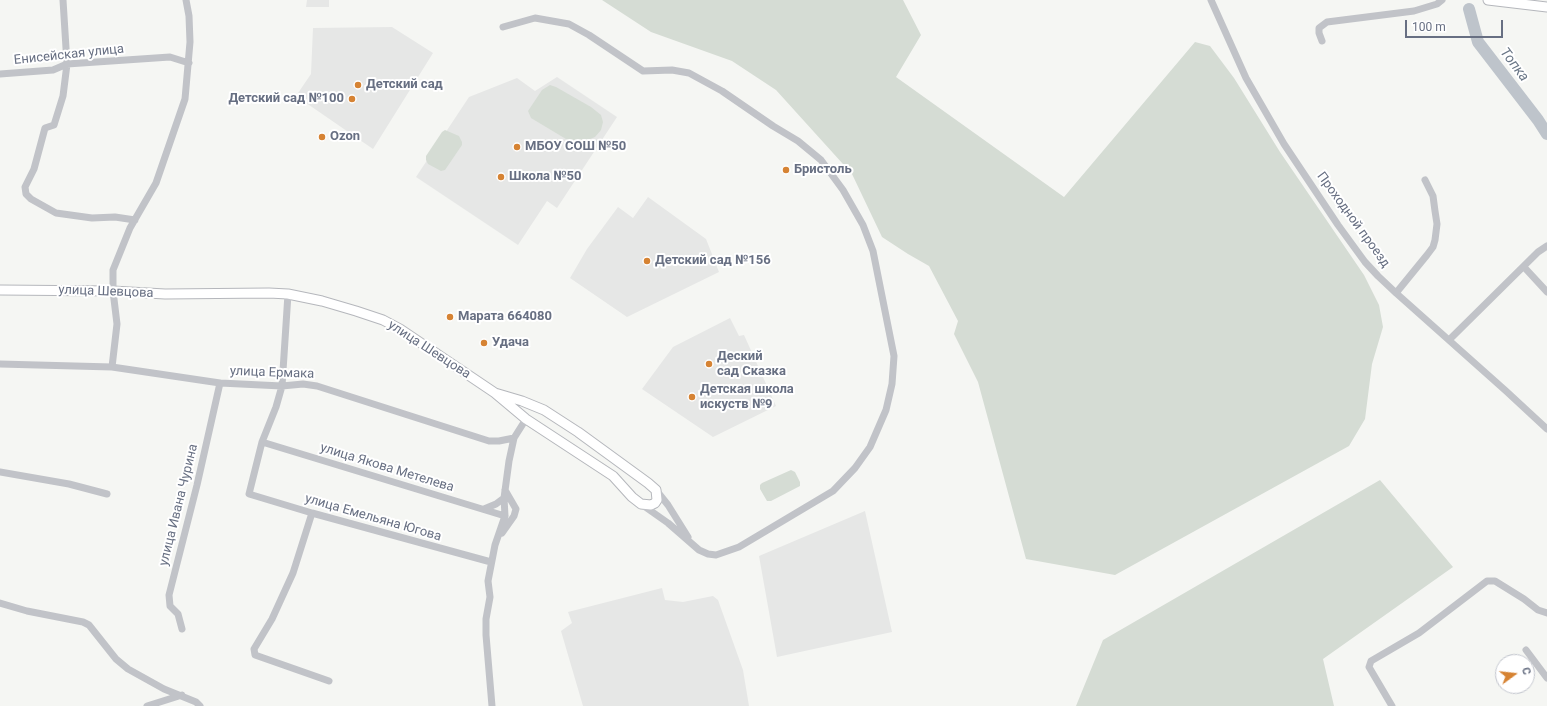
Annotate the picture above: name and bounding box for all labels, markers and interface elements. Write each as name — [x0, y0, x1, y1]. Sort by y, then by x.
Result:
scale bar — [1407, 12, 1505, 38]
text: 100 m — [1412, 20, 1446, 34]
street label: Енисейская улица — [13, 41, 125, 69]
water label: Топка — [1496, 45, 1532, 85]
place label: Детский сад — [366, 77, 443, 93]
marker: Детский сад — [353, 80, 363, 90]
place label: Детский сад №100 — [228, 91, 344, 107]
marker: Детский сад №100 — [347, 94, 357, 104]
place label: Ozon — [330, 129, 360, 145]
marker: Ozon — [317, 132, 327, 142]
place label: МБОУ СОШ №50 — [525, 139, 626, 155]
marker: МБОУ СОШ №50 — [512, 142, 522, 152]
place label: Бристоль — [794, 162, 852, 178]
marker: Бристоль — [781, 165, 791, 175]
place label: Школа №50 — [509, 169, 581, 185]
street label: Проходной проезд — [1313, 169, 1393, 271]
marker: Школа №50 — [496, 172, 506, 182]
place label: Детский сад №156 — [655, 253, 771, 269]
marker: Детский сад №156 — [642, 256, 652, 266]
street label: улица Шевцова — [58, 283, 154, 301]
place label: Марата 664080 — [458, 309, 552, 325]
marker: Марата 664080 — [445, 312, 455, 322]
street label: улица Шевцова — [385, 318, 473, 382]
place label: Удача — [492, 335, 529, 351]
marker: Удача — [479, 338, 489, 348]
place label: Деский сад Сказка — [717, 349, 786, 380]
marker: Деский сад Сказка — [704, 359, 714, 369]
street label: улица Ермака — [230, 364, 314, 382]
place label: Детская школа искуств №9 — [700, 382, 794, 413]
marker: Детская школа искуств №9 — [687, 392, 697, 402]
street label: улица Якова Метелева — [318, 440, 456, 496]
street label: улица Ивана Чурина — [156, 443, 202, 567]
street label: улица Емельяна Югова — [303, 491, 443, 545]
north arrow — [1495, 654, 1535, 694]
text: С — [1519, 666, 1533, 676]

